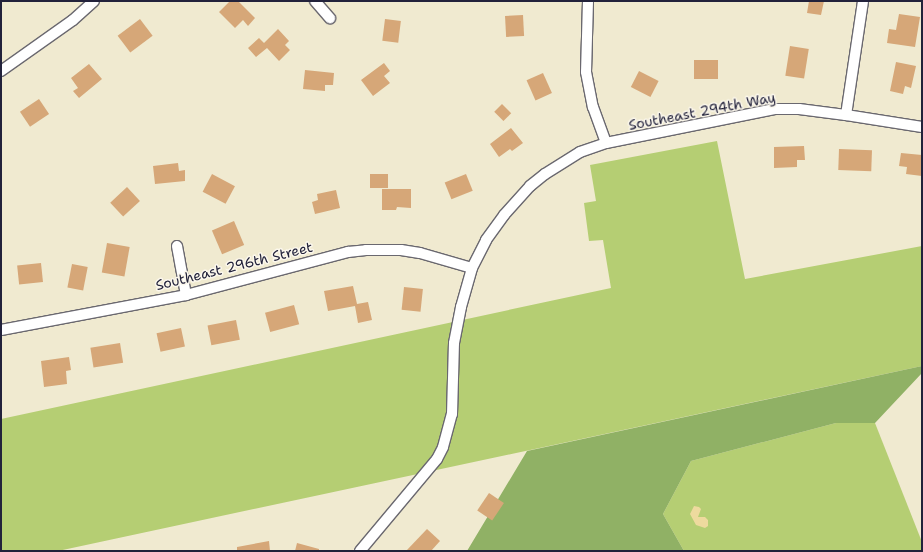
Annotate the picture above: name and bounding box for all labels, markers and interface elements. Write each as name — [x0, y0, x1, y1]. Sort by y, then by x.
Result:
street label: Southeast 294th Way — [627, 88, 777, 134]
street label: Southeast 296th Street — [154, 238, 314, 294]

